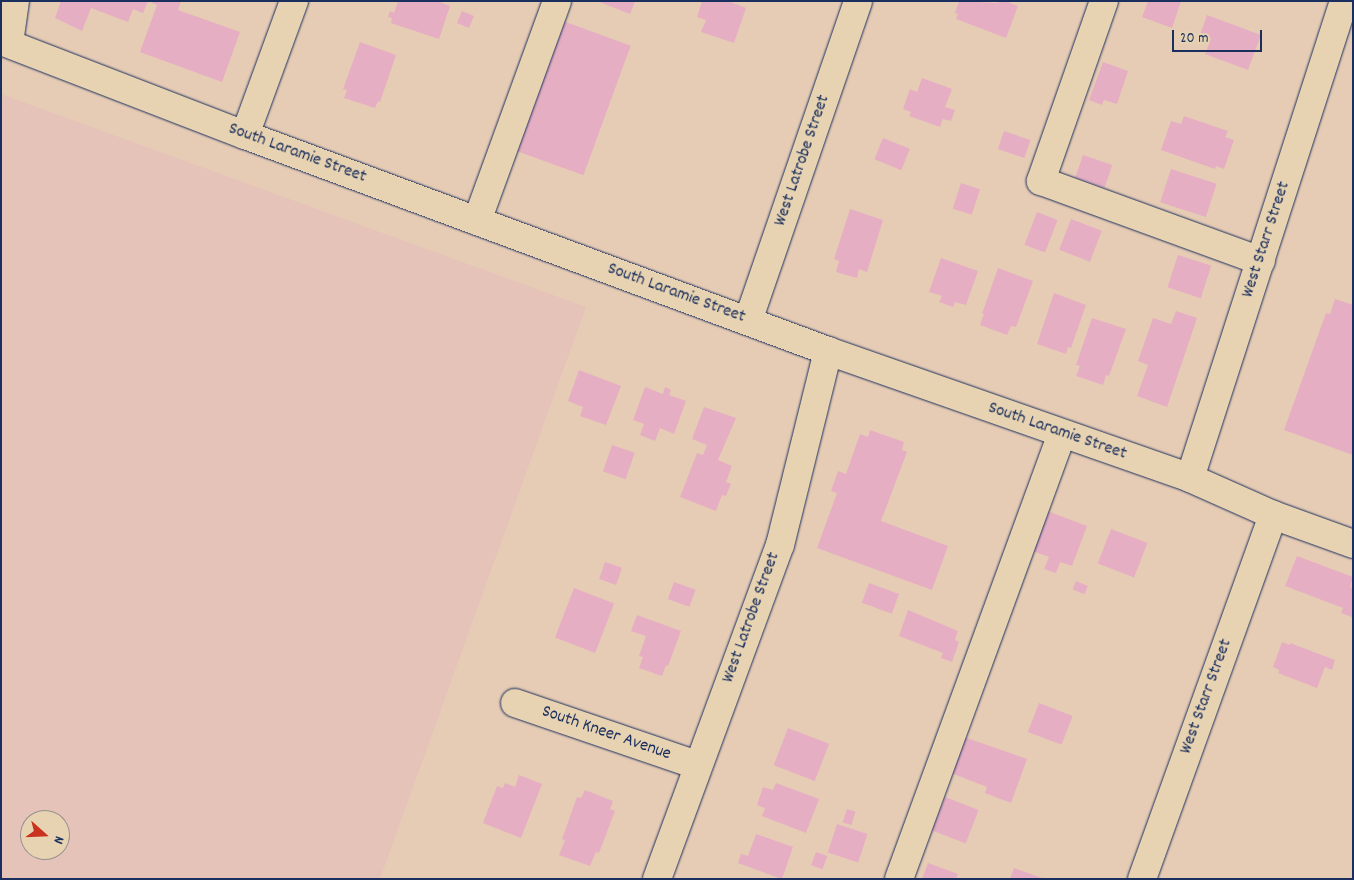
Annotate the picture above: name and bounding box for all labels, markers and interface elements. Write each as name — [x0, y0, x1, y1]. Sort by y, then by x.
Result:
scale bar — [1174, 20, 1264, 52]
text: 20 m — [1180, 28, 1208, 50]
street label: West Latrobe Street — [770, 93, 836, 229]
street label: South Laramie Street — [225, 119, 369, 189]
street label: West Starr Street — [1238, 179, 1296, 301]
street label: South Laramie Street — [604, 259, 748, 329]
street label: South Laramie Street — [985, 398, 1129, 466]
street label: West Latrobe Street — [718, 550, 786, 686]
street label: West Starr Street — [1176, 637, 1238, 757]
street label: South Kneer Avenue — [539, 702, 673, 766]
north arrow — [20, 810, 70, 860]
text: N — [48, 833, 69, 846]

